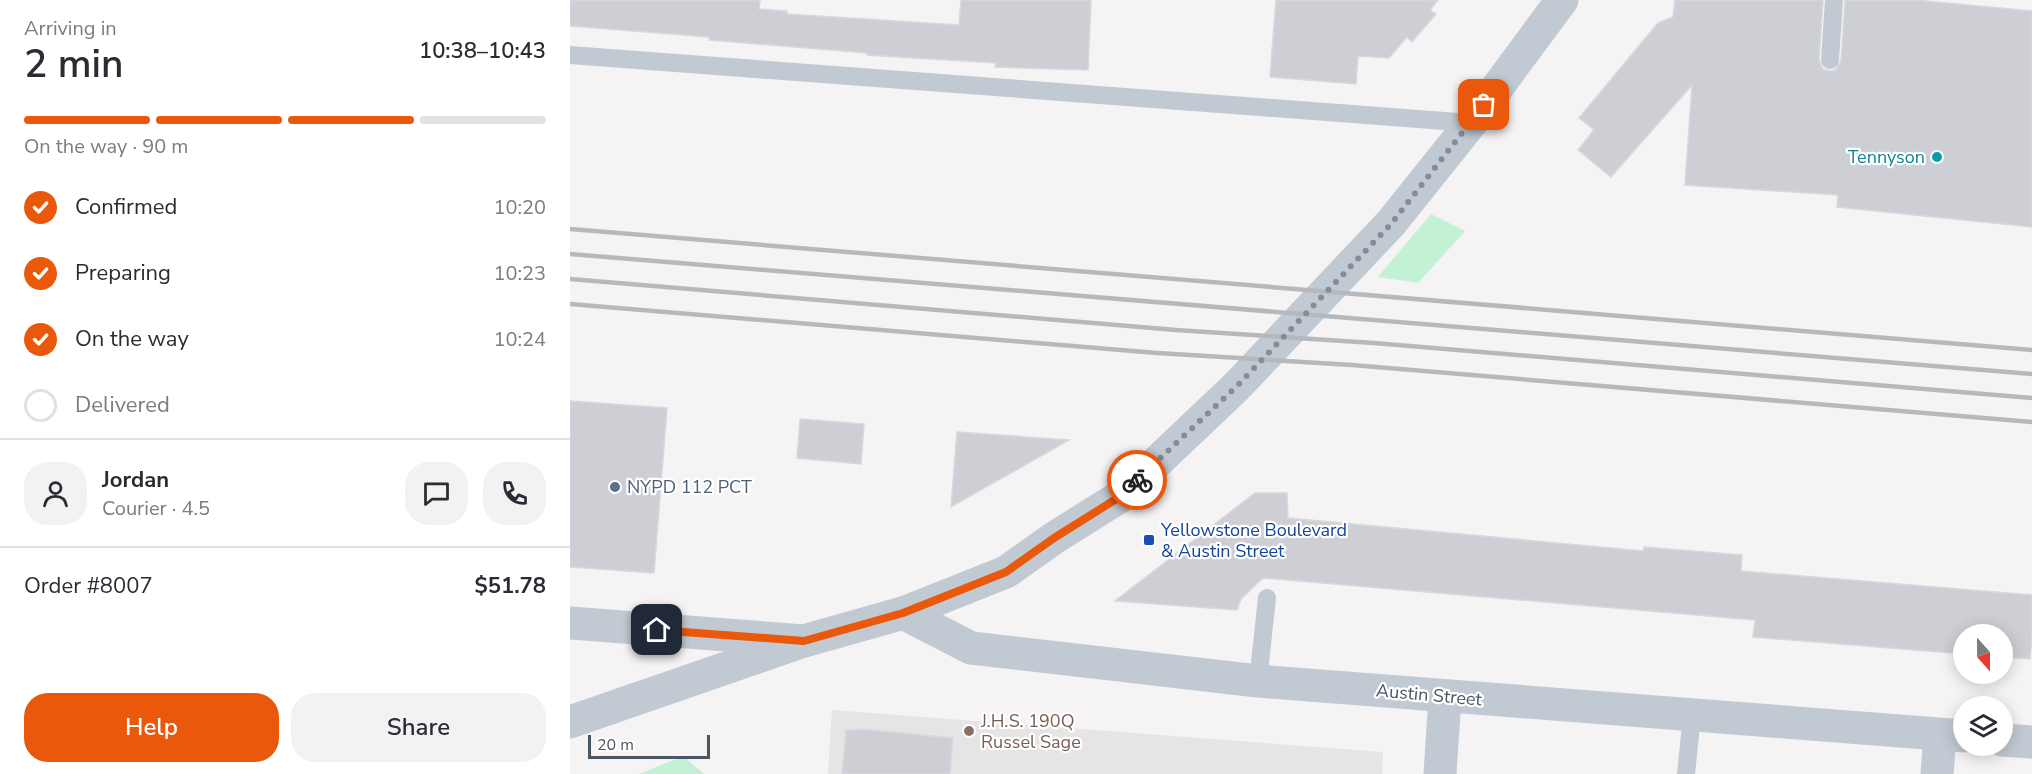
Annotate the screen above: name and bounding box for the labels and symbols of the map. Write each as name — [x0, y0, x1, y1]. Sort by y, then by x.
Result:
pin — [1458, 79, 1509, 130]
place label: Tennyson — [1848, 145, 1925, 169]
marker: Tennyson — [1930, 150, 1944, 164]
courier — [1107, 450, 1167, 510]
place label: NYPD 112 PCT — [627, 475, 752, 499]
marker: NYPD 112 PCT — [608, 480, 622, 494]
place label: Yellowstone Boulevard & Austin Street — [1160, 518, 1347, 563]
marker: Yellowstone Boulevard & Austin Street — [1142, 533, 1156, 547]
pin — [631, 604, 682, 655]
north arrow — [1953, 624, 2013, 684]
street label: Austin Street — [1375, 678, 1484, 712]
place label: J.H.S. 190Q Russel Sage — [980, 709, 1081, 754]
marker: J.H.S. 190Q Russel Sage — [962, 724, 976, 738]
scale bar — [588, 732, 710, 760]

